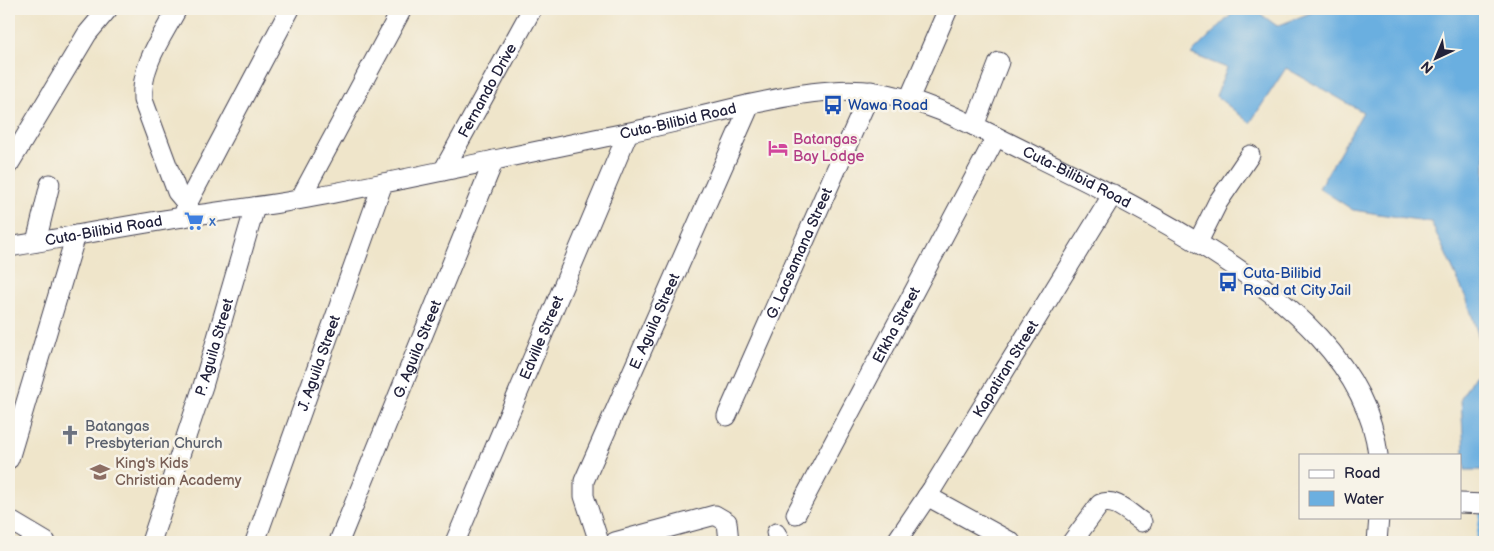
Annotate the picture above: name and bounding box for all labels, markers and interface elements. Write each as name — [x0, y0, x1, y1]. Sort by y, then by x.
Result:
north arrow — [1412, 32, 1462, 82]
street label: Fernando Drive — [454, 40, 521, 141]
text: N — [1418, 57, 1437, 77]
bus stop icon: Wawa Road — [822, 94, 844, 116]
place label: Wawa Road — [848, 96, 928, 115]
street label: Cuta-Bilibid Road — [618, 98, 738, 143]
place label: Batangas Bay Lodge — [793, 130, 865, 166]
hotel icon: Batangas Bay Lodge — [767, 137, 789, 159]
street label: Cuta-Bilibid Road — [1020, 142, 1134, 212]
street label: G. Lacsamana Street — [762, 184, 837, 322]
supermarket icon: x — [183, 210, 205, 232]
street label: Cuta-Bilibid Road — [43, 211, 164, 250]
place label: x — [209, 212, 216, 231]
place label: Cuta-Bilibid Road at City Jail — [1243, 264, 1351, 300]
street label: E. Aguila Street — [625, 270, 684, 372]
bus stop icon: Cuta-Bilibid Road at City Jail — [1217, 271, 1239, 293]
street label: Efkha Street — [868, 283, 924, 366]
street label: Edville Street — [515, 292, 568, 383]
street label: P. Aguila Street — [191, 296, 238, 398]
street label: G. Aguila Street — [389, 297, 446, 401]
street label: J. Aguila Street — [293, 312, 345, 414]
street label: Kapatiran Street — [969, 317, 1043, 421]
place label: Batangas Presbyterian Church — [85, 417, 223, 453]
church icon: Batangas Presbyterian Church — [59, 424, 81, 446]
place label: King's Kids Christian Academy — [115, 454, 242, 490]
legend — [1299, 454, 1462, 518]
school or university icon: King's Kids Christian Academy — [89, 461, 111, 483]
text: Road — [1344, 464, 1380, 483]
text: Water — [1344, 490, 1384, 509]

